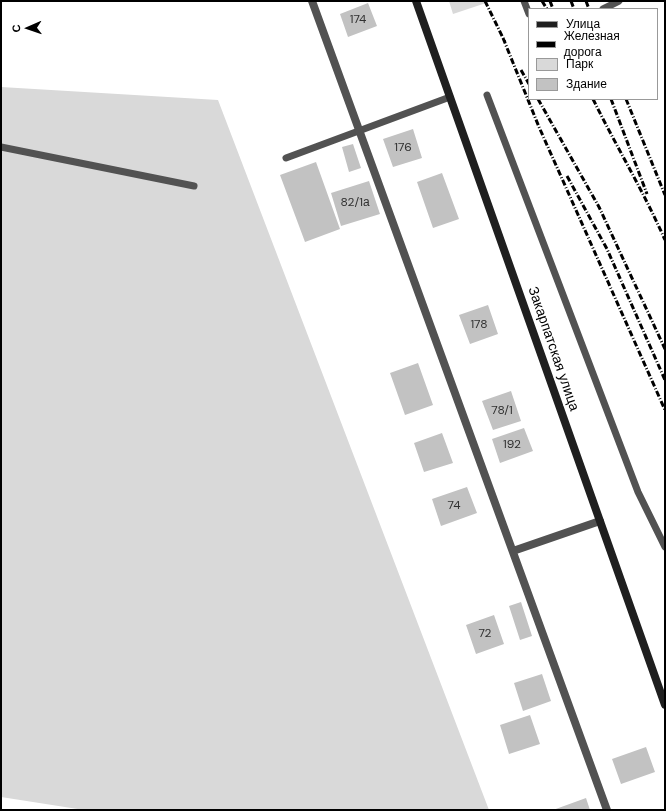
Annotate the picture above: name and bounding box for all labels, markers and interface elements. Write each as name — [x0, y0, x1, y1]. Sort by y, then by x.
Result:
north arrow — [8, 8, 48, 48]
legend — [528, 8, 658, 100]
house number: 174 — [350, 13, 366, 27]
text: Улица — [566, 16, 600, 32]
text: С — [9, 24, 23, 33]
text: Железная дорога — [564, 28, 620, 60]
text: Парк — [566, 56, 593, 72]
text: Здание — [566, 76, 607, 92]
house number: 176 — [394, 141, 412, 155]
house number: 82/1а — [340, 196, 370, 210]
street label: Закарпатская улица — [524, 285, 582, 413]
house number: 178 — [470, 318, 488, 332]
house number: 78/1 — [491, 404, 513, 418]
house number: 192 — [503, 438, 521, 452]
house number: 74 — [448, 499, 460, 513]
house number: 72 — [478, 627, 492, 641]

